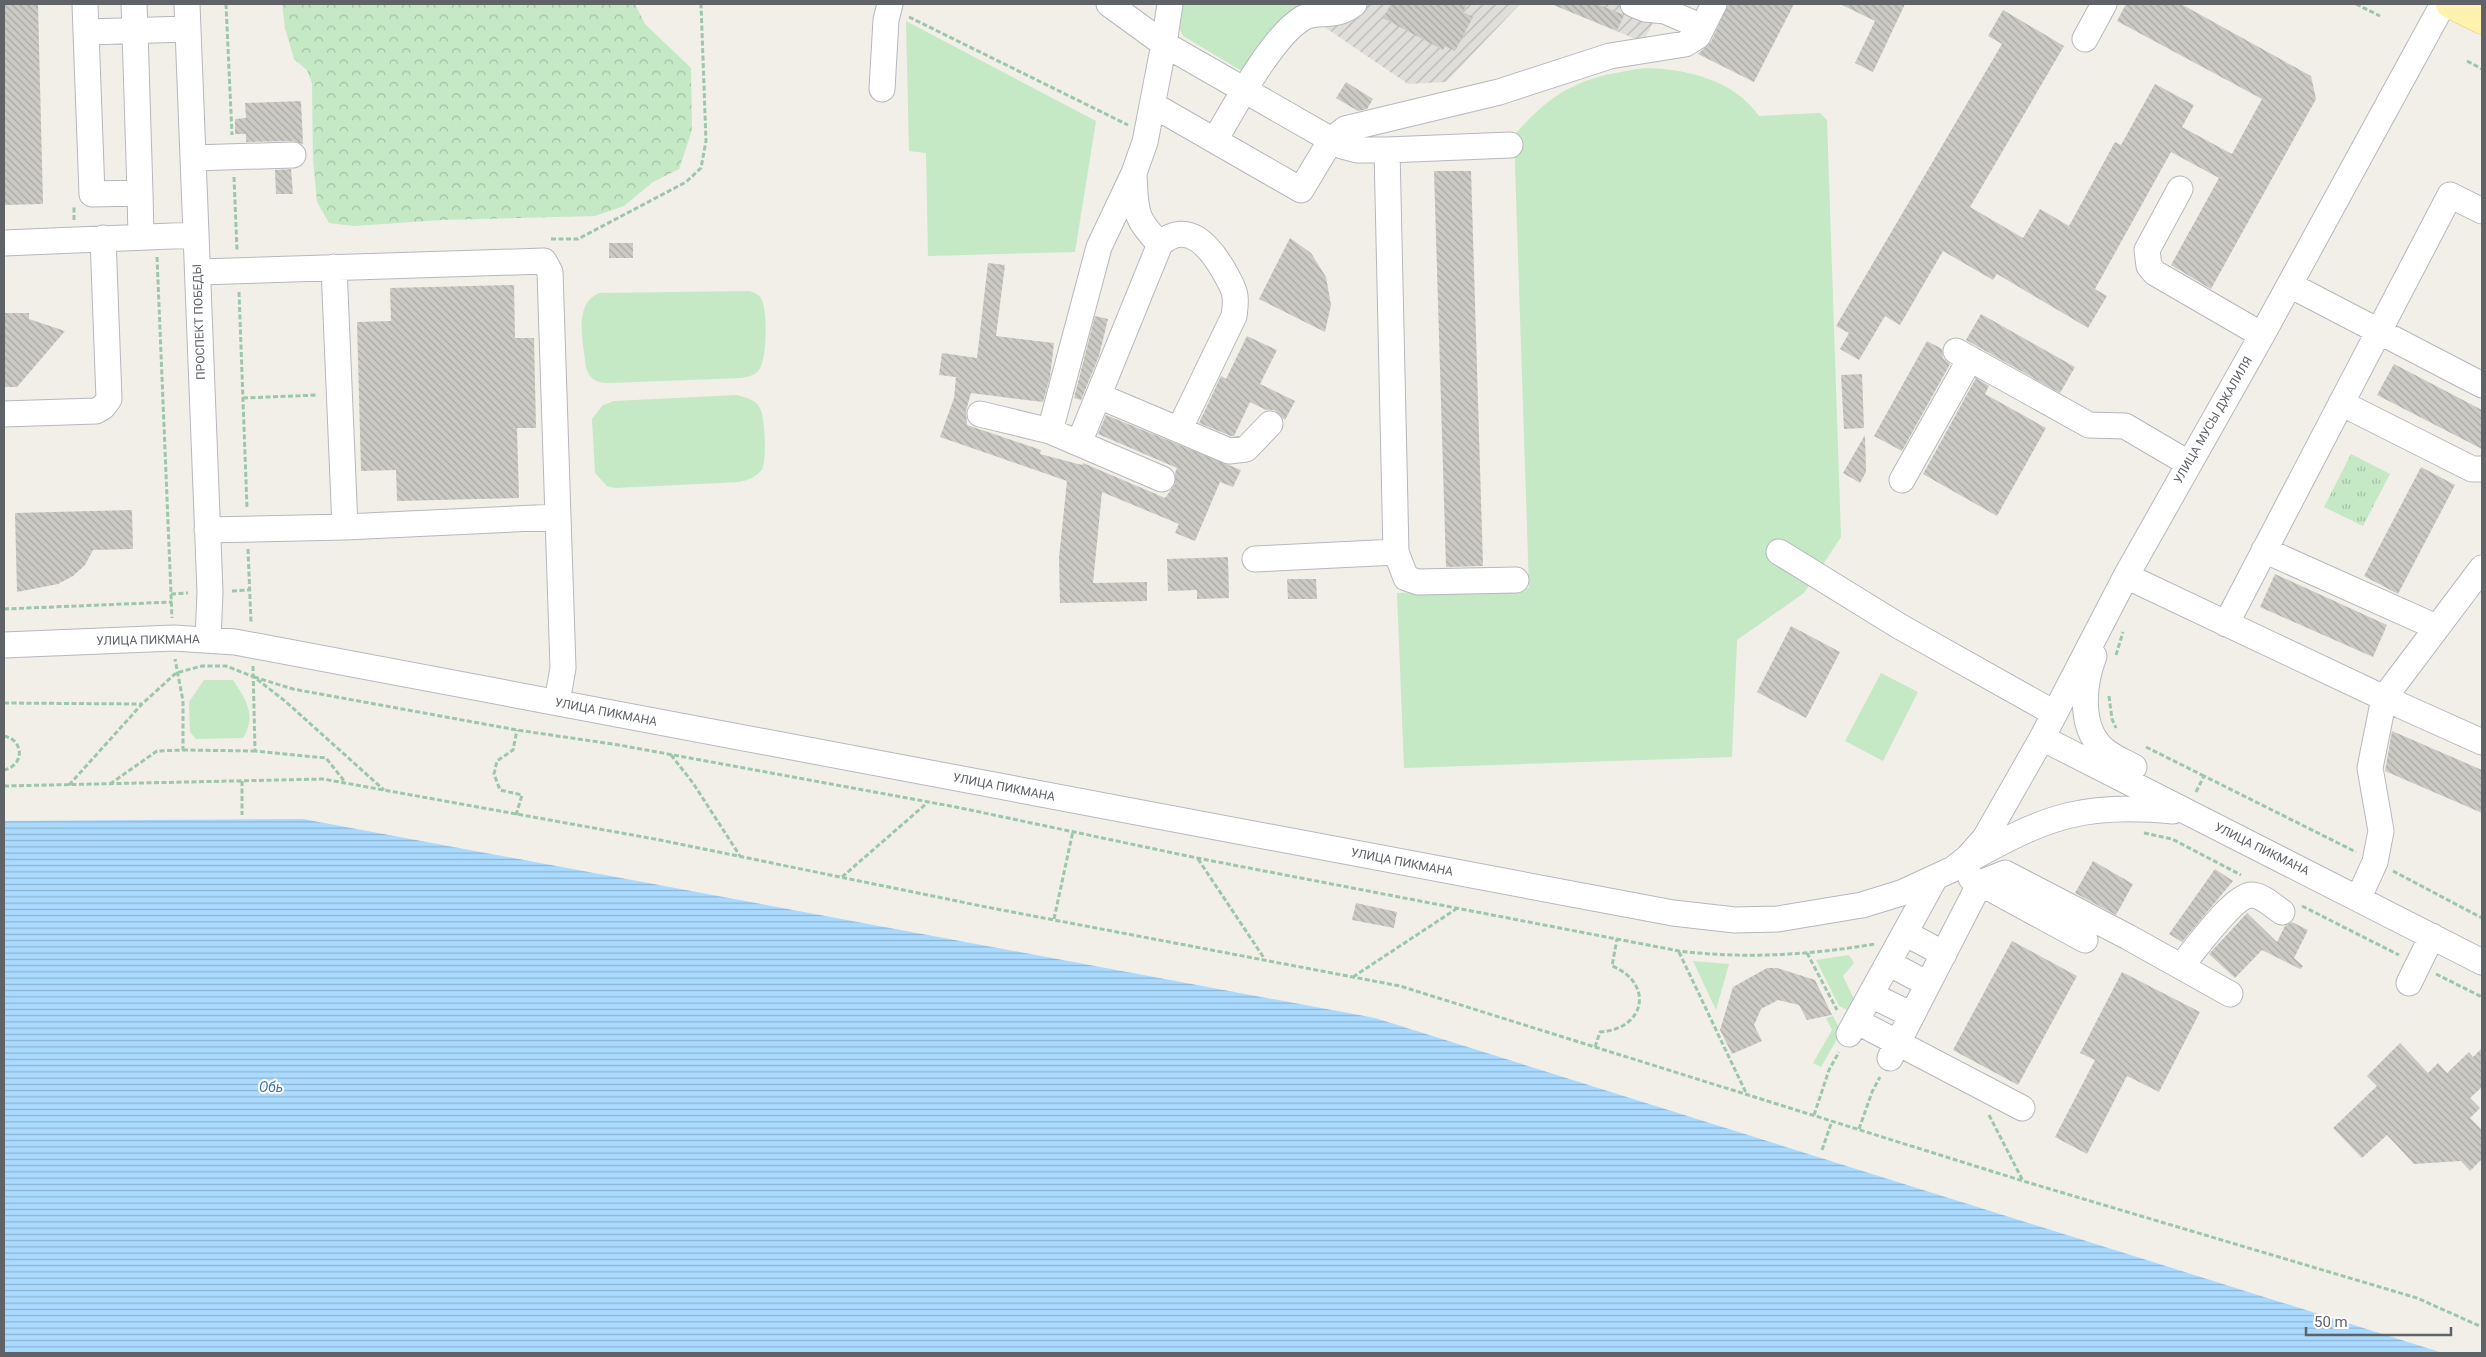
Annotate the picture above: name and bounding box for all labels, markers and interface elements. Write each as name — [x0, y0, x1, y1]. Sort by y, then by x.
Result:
street label: ПРОСПЕКТ ПОБЕДЫ — [190, 264, 208, 380]
street label: УЛИЦА МУСЫ ДЖАЛИЛЯ — [2171, 354, 2255, 486]
street label: УЛИЦА ПИКМАНА — [96, 632, 200, 648]
street label: УЛИЦА ПИКМАНА — [554, 695, 658, 729]
street label: УЛИЦА ПИКМАНА — [952, 770, 1056, 804]
street label: УЛИЦА ПИКМАНА — [2212, 820, 2312, 878]
street label: УЛИЦА ПИКМАНА — [1350, 845, 1454, 879]
water label: Обь — [259, 1079, 283, 1095]
scale bar — [2306, 1304, 2451, 1336]
text: 50 m — [2314, 1313, 2348, 1331]

